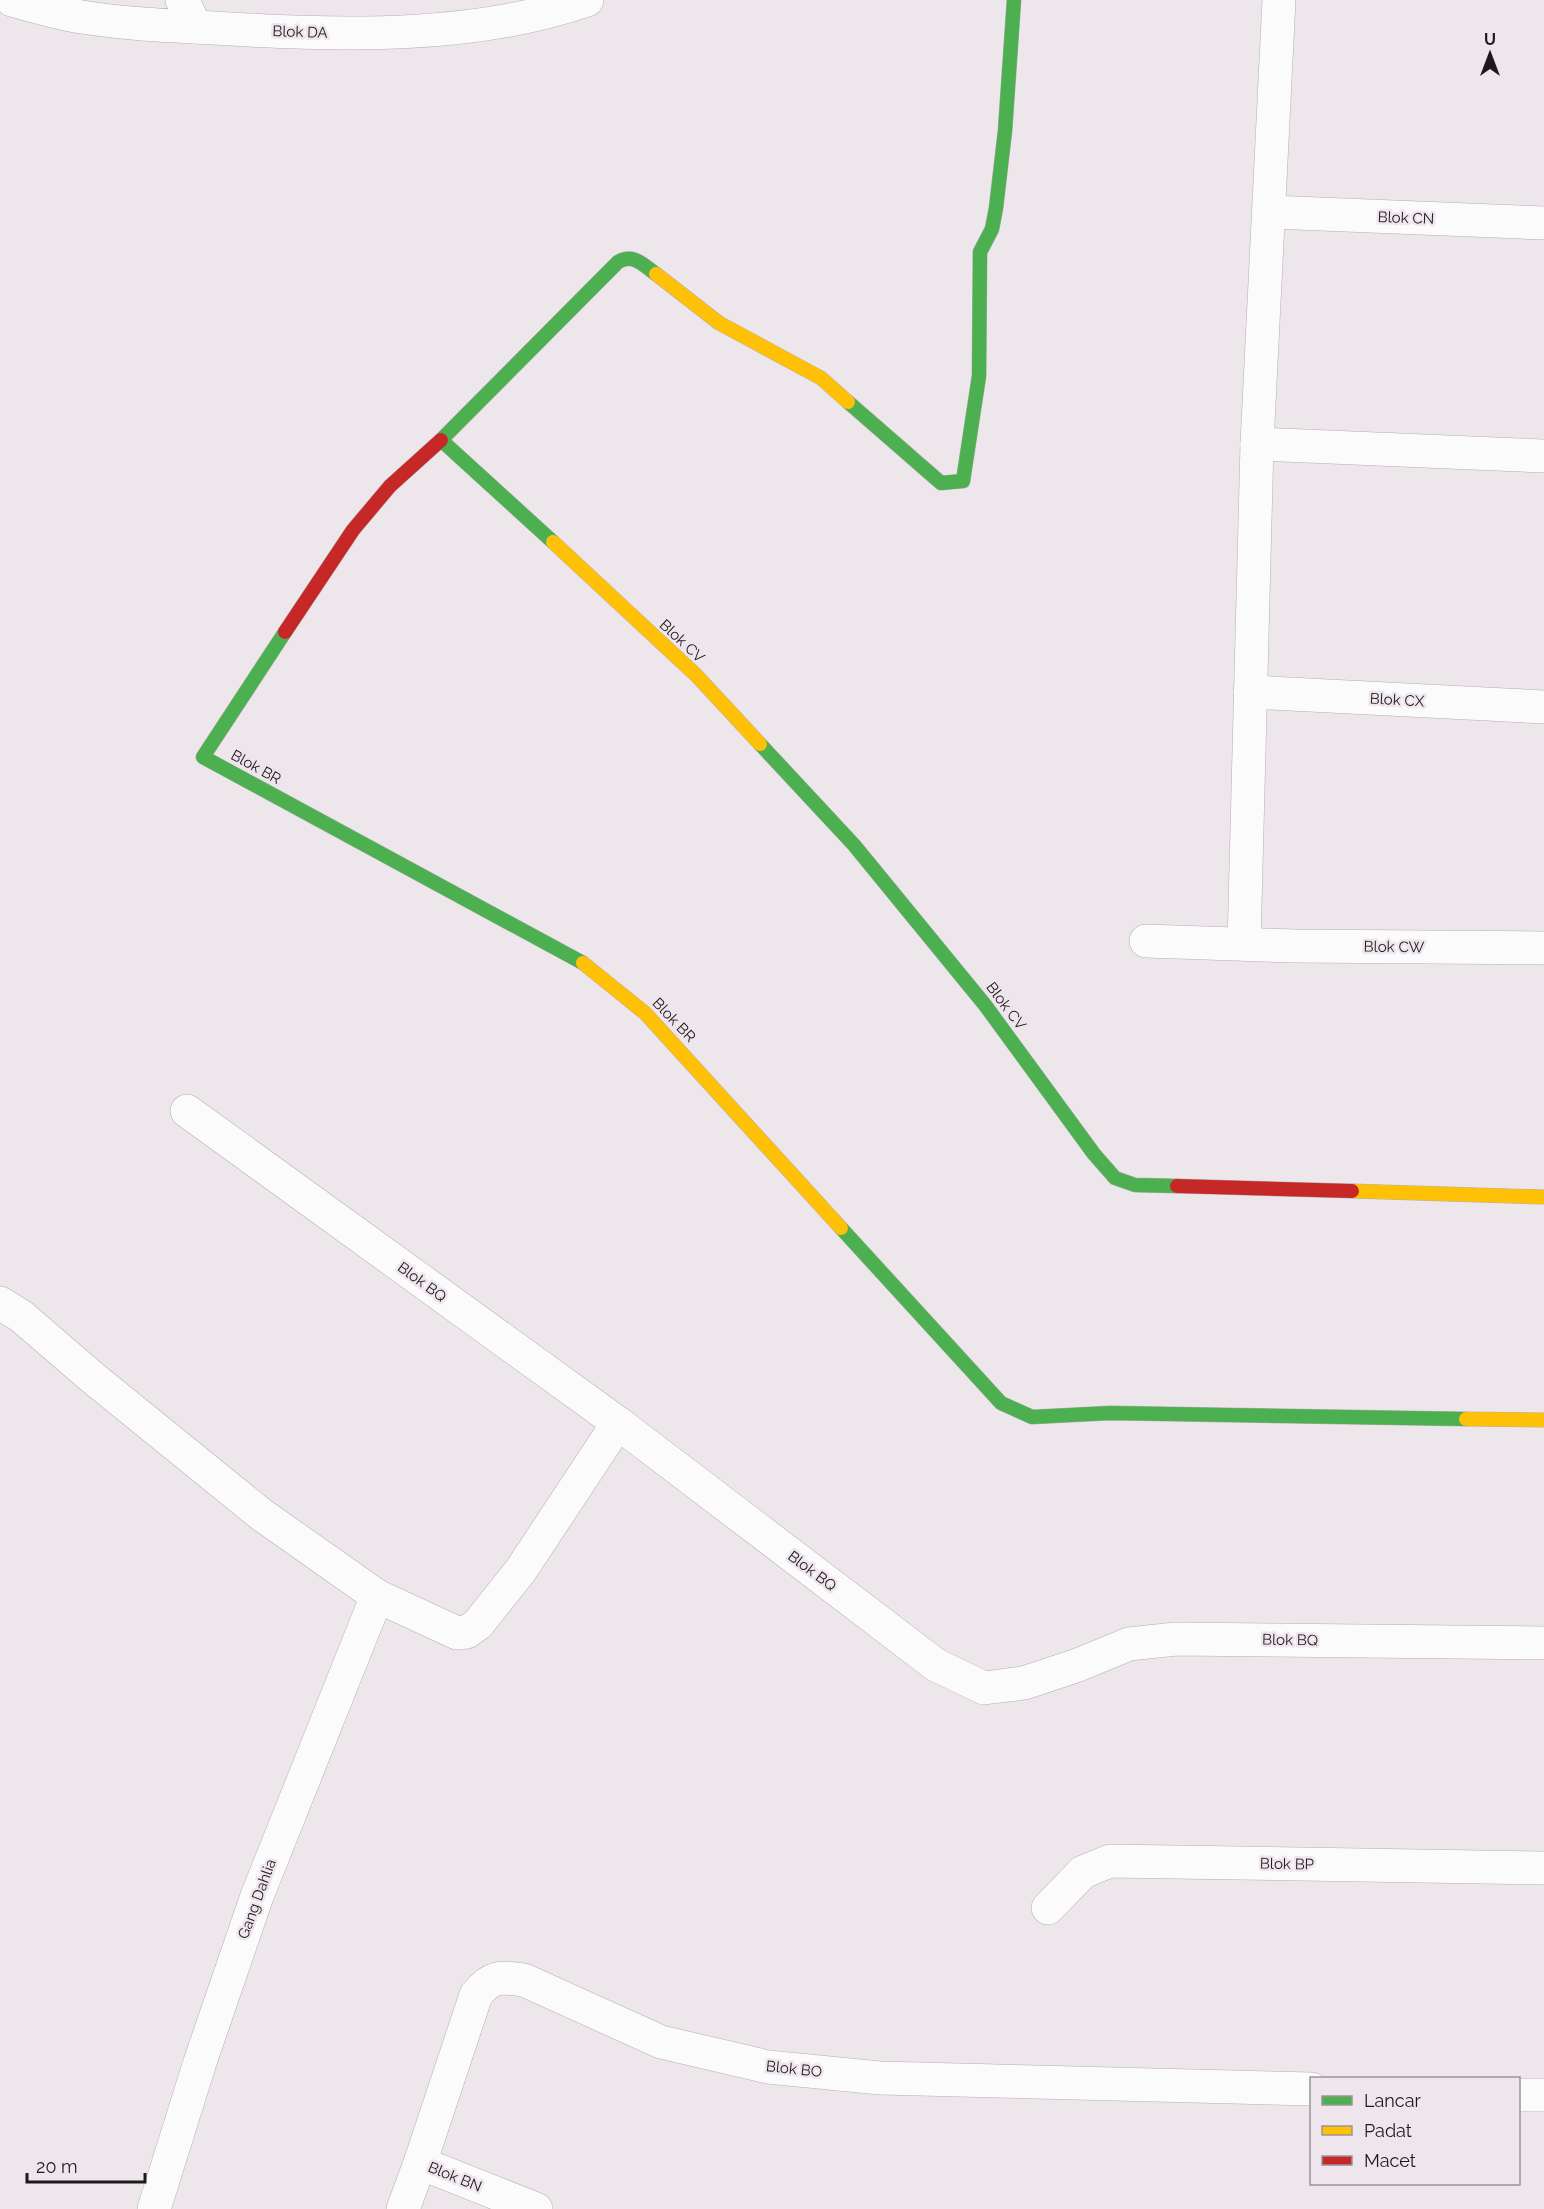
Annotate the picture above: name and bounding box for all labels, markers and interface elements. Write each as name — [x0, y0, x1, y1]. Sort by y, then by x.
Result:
street label: Blok DA — [272, 22, 328, 42]
north arrow — [1460, 24, 1520, 84]
text: U — [1484, 30, 1496, 49]
street label: Blok CN — [1377, 208, 1435, 228]
street label: Blok CV — [656, 616, 708, 666]
street label: Blok CX — [1369, 690, 1425, 710]
street label: Blok BR — [228, 746, 284, 788]
street label: Blok CW — [1364, 937, 1425, 957]
street label: Blok CV — [982, 979, 1030, 1033]
street label: Blok BR — [649, 994, 700, 1046]
street label: Blok BQ — [394, 1258, 450, 1306]
street label: Blok BQ — [784, 1547, 840, 1595]
street label: Blok BQ — [1262, 1631, 1318, 1649]
street label: Blok BP — [1260, 1855, 1314, 1873]
street label: Gang Dahlia — [234, 1857, 280, 1941]
street label: Blok BO — [765, 2057, 823, 2081]
legend — [1310, 2077, 1520, 2185]
text: Lancar — [1364, 2090, 1421, 2111]
text: Padat — [1364, 2120, 1412, 2141]
scale bar — [27, 2146, 146, 2184]
text: Macet — [1364, 2150, 1416, 2171]
text: 20 m — [36, 2156, 78, 2177]
street label: Blok BN — [426, 2158, 484, 2196]

